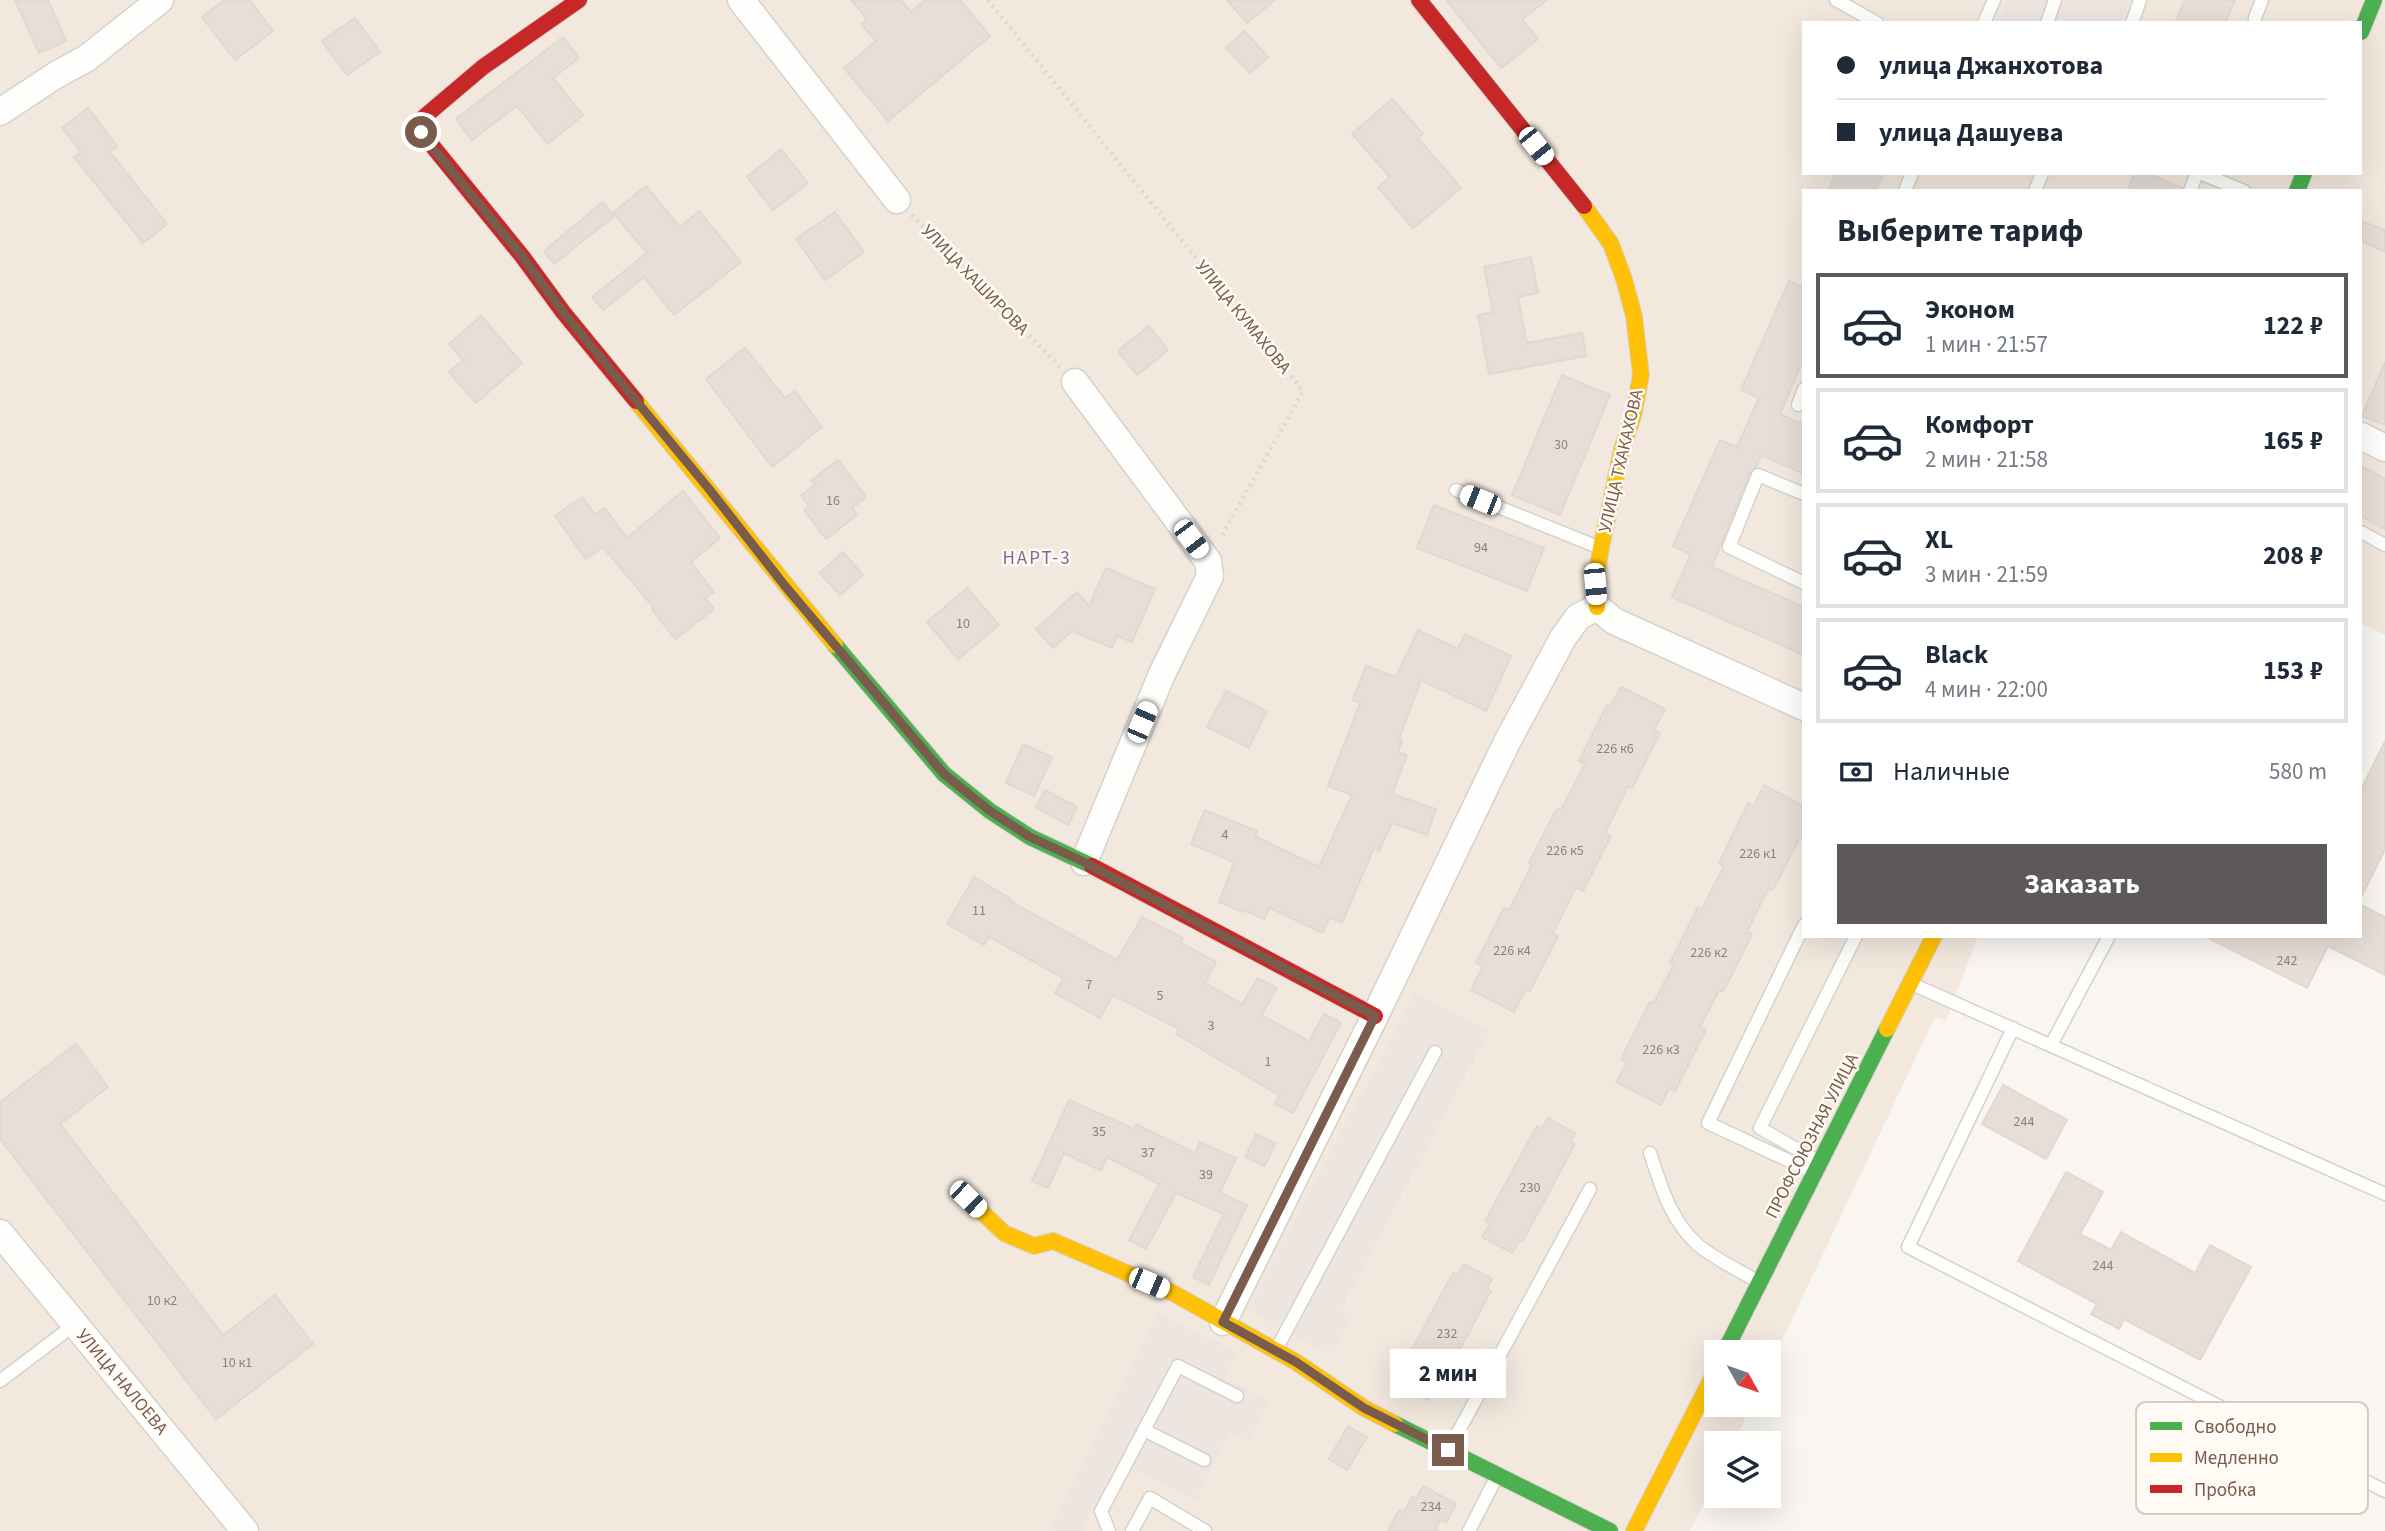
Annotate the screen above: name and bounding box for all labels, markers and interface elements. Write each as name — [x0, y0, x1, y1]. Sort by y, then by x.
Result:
text: улица Джанхотова — [1879, 47, 2103, 84]
text: улица Дашуева — [1879, 114, 2063, 151]
route start — [405, 116, 437, 148]
car — [1515, 123, 1558, 169]
text: Выберите тариф — [1837, 208, 2084, 254]
street label: УЛИЦА ХАШИРОВА — [915, 219, 1035, 341]
street label: УЛИЦА КУМАХОВА — [1189, 255, 1297, 379]
text: Эконом — [1925, 291, 2015, 328]
icon: car — [1841, 294, 1904, 357]
text: 122 ₽ — [2263, 307, 2323, 344]
text: 1 мин · 21:57 — [1925, 328, 2048, 361]
street label: УЛИЦА ТХАКАХОВА — [1592, 387, 1650, 535]
text: Комфорт — [1925, 406, 2034, 443]
icon: car — [1841, 409, 1904, 472]
text: 165 ₽ — [2263, 422, 2323, 459]
house number: 30 — [1554, 435, 1568, 455]
text: 2 мин · 21:58 — [1925, 443, 2048, 476]
car — [1457, 482, 1504, 518]
house number: 16 — [826, 491, 840, 511]
car — [1170, 516, 1213, 562]
text: XL — [1925, 521, 1953, 558]
icon: car — [1841, 524, 1904, 587]
text: 208 ₽ — [2263, 537, 2323, 574]
house number: 94 — [1474, 538, 1488, 558]
district label: НАРТ-3 — [1002, 545, 1072, 572]
text: 3 мин · 21:59 — [1925, 558, 2048, 591]
car — [1583, 562, 1608, 606]
house number: 10 — [956, 614, 970, 634]
text: Black — [1925, 636, 1988, 673]
icon: car — [1841, 639, 1904, 702]
text: 153 ₽ — [2263, 652, 2323, 689]
text: 4 мин · 22:00 — [1925, 673, 2048, 706]
car — [1125, 699, 1160, 745]
house number: 226 к6 — [1596, 739, 1634, 759]
icon: cash — [1837, 753, 1875, 791]
text: Наличные — [1893, 753, 2010, 790]
text: 580 m — [2269, 755, 2327, 788]
house number: 4 — [1222, 825, 1229, 845]
house number: 226 к5 — [1546, 841, 1584, 861]
house number: 226 к1 — [1739, 844, 1777, 864]
button: Заказать — [1837, 844, 2327, 924]
house number: 11 — [972, 901, 986, 921]
house number: 226 к4 — [1493, 941, 1531, 961]
house number: 226 к2 — [1690, 943, 1728, 963]
house number: 242 — [2277, 951, 2297, 971]
house number: 7 — [1086, 975, 1093, 995]
house number: 5 — [1157, 986, 1164, 1006]
house number: 3 — [1208, 1016, 1215, 1036]
house number: 226 к3 — [1642, 1040, 1680, 1060]
street label: ПРОФСОЮЗНАЯ УЛИЦА — [1759, 1049, 1865, 1223]
house number: 1 — [1265, 1052, 1272, 1072]
house number: 244 — [2014, 1112, 2034, 1132]
house number: 35 — [1092, 1122, 1106, 1142]
house number: 37 — [1141, 1143, 1155, 1163]
house number: 39 — [1199, 1165, 1213, 1185]
car — [946, 1177, 991, 1221]
house number: 230 — [1520, 1178, 1540, 1198]
house number: 244 — [2093, 1256, 2113, 1276]
car — [1126, 1265, 1173, 1301]
house number: 10 к2 — [147, 1291, 177, 1311]
street label: УЛИЦА НАЛОЕВА — [70, 1324, 174, 1440]
house number: 232 — [1437, 1324, 1457, 1344]
north arrow — [1704, 1340, 1782, 1418]
map controls — [1704, 1340, 1781, 1508]
callout: 2 мин — [1390, 1348, 1506, 1398]
house number: 10 к1 — [222, 1353, 252, 1373]
text: 2 мин — [1419, 1357, 1477, 1390]
legend — [2136, 1402, 2368, 1514]
text: Свободно — [2194, 1414, 2277, 1441]
button: layers — [1704, 1431, 1781, 1508]
route end — [1432, 1434, 1464, 1466]
text: Медленно — [2194, 1445, 2279, 1472]
text: Пробка — [2194, 1477, 2256, 1504]
house number: 234 — [1421, 1497, 1441, 1517]

